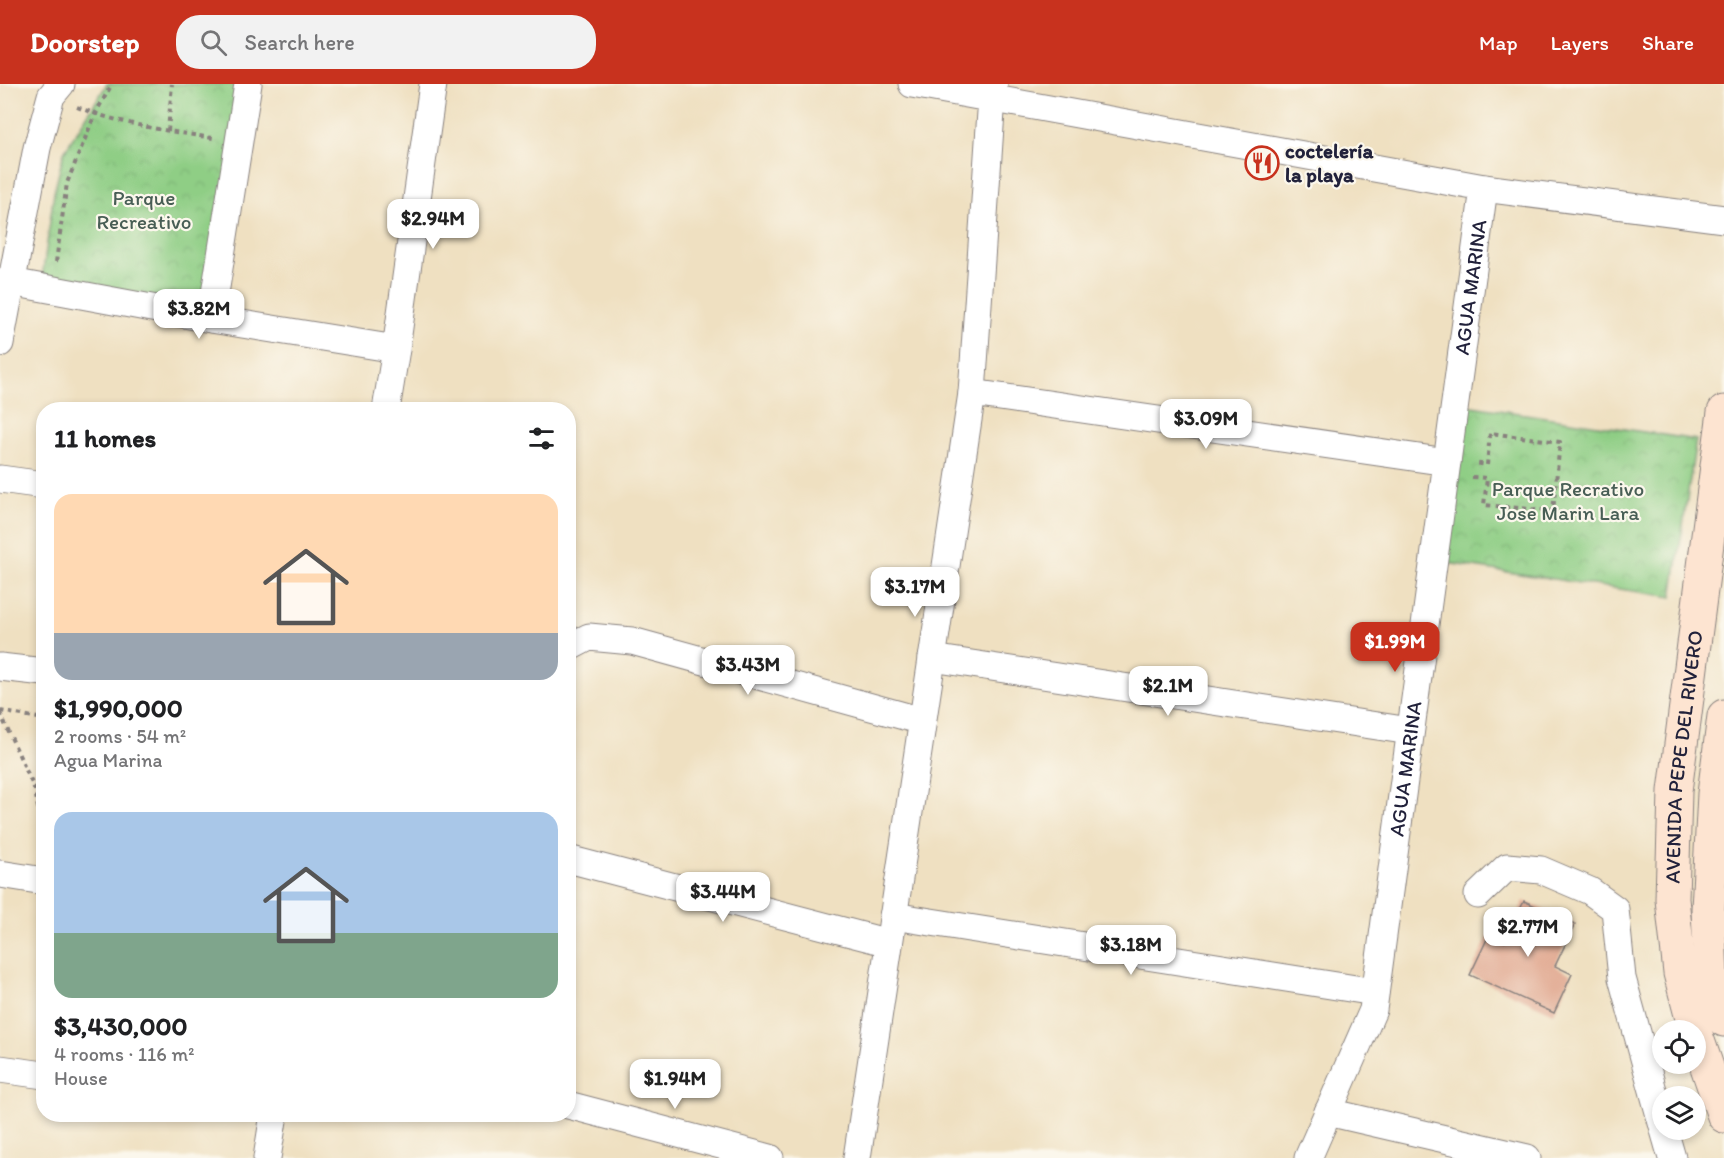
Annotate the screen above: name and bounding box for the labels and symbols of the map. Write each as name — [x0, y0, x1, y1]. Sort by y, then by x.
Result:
place label: coctelería la playa — [1285, 138, 1374, 188]
restaurant icon: coctelería la playa — [1244, 145, 1280, 181]
park label: Parque Recreativo — [97, 185, 191, 234]
pin: $2.94M — [384, 199, 482, 250]
street label: AGUA MARINA — [1449, 217, 1492, 356]
pin: $3.82M — [150, 289, 248, 340]
pin: $3.09M — [1157, 399, 1255, 450]
park label: Parque Recrativo Jose Marin Lara — [1492, 476, 1644, 525]
pin: $3.17M — [866, 567, 964, 618]
pin: $1.99M — [1346, 622, 1444, 673]
street label: AVENIDA PEPE DEL RIVERO — [1659, 629, 1708, 884]
pin: $3.43M — [699, 645, 797, 696]
pin: $2.1M — [1126, 666, 1210, 717]
street label: AGUA MARINA — [1384, 699, 1427, 838]
pin: $3.44M — [674, 872, 772, 923]
pin: $2.77M — [1479, 907, 1577, 958]
pin: $3.18M — [1082, 925, 1180, 976]
pin: $1.94M — [626, 1059, 724, 1110]

